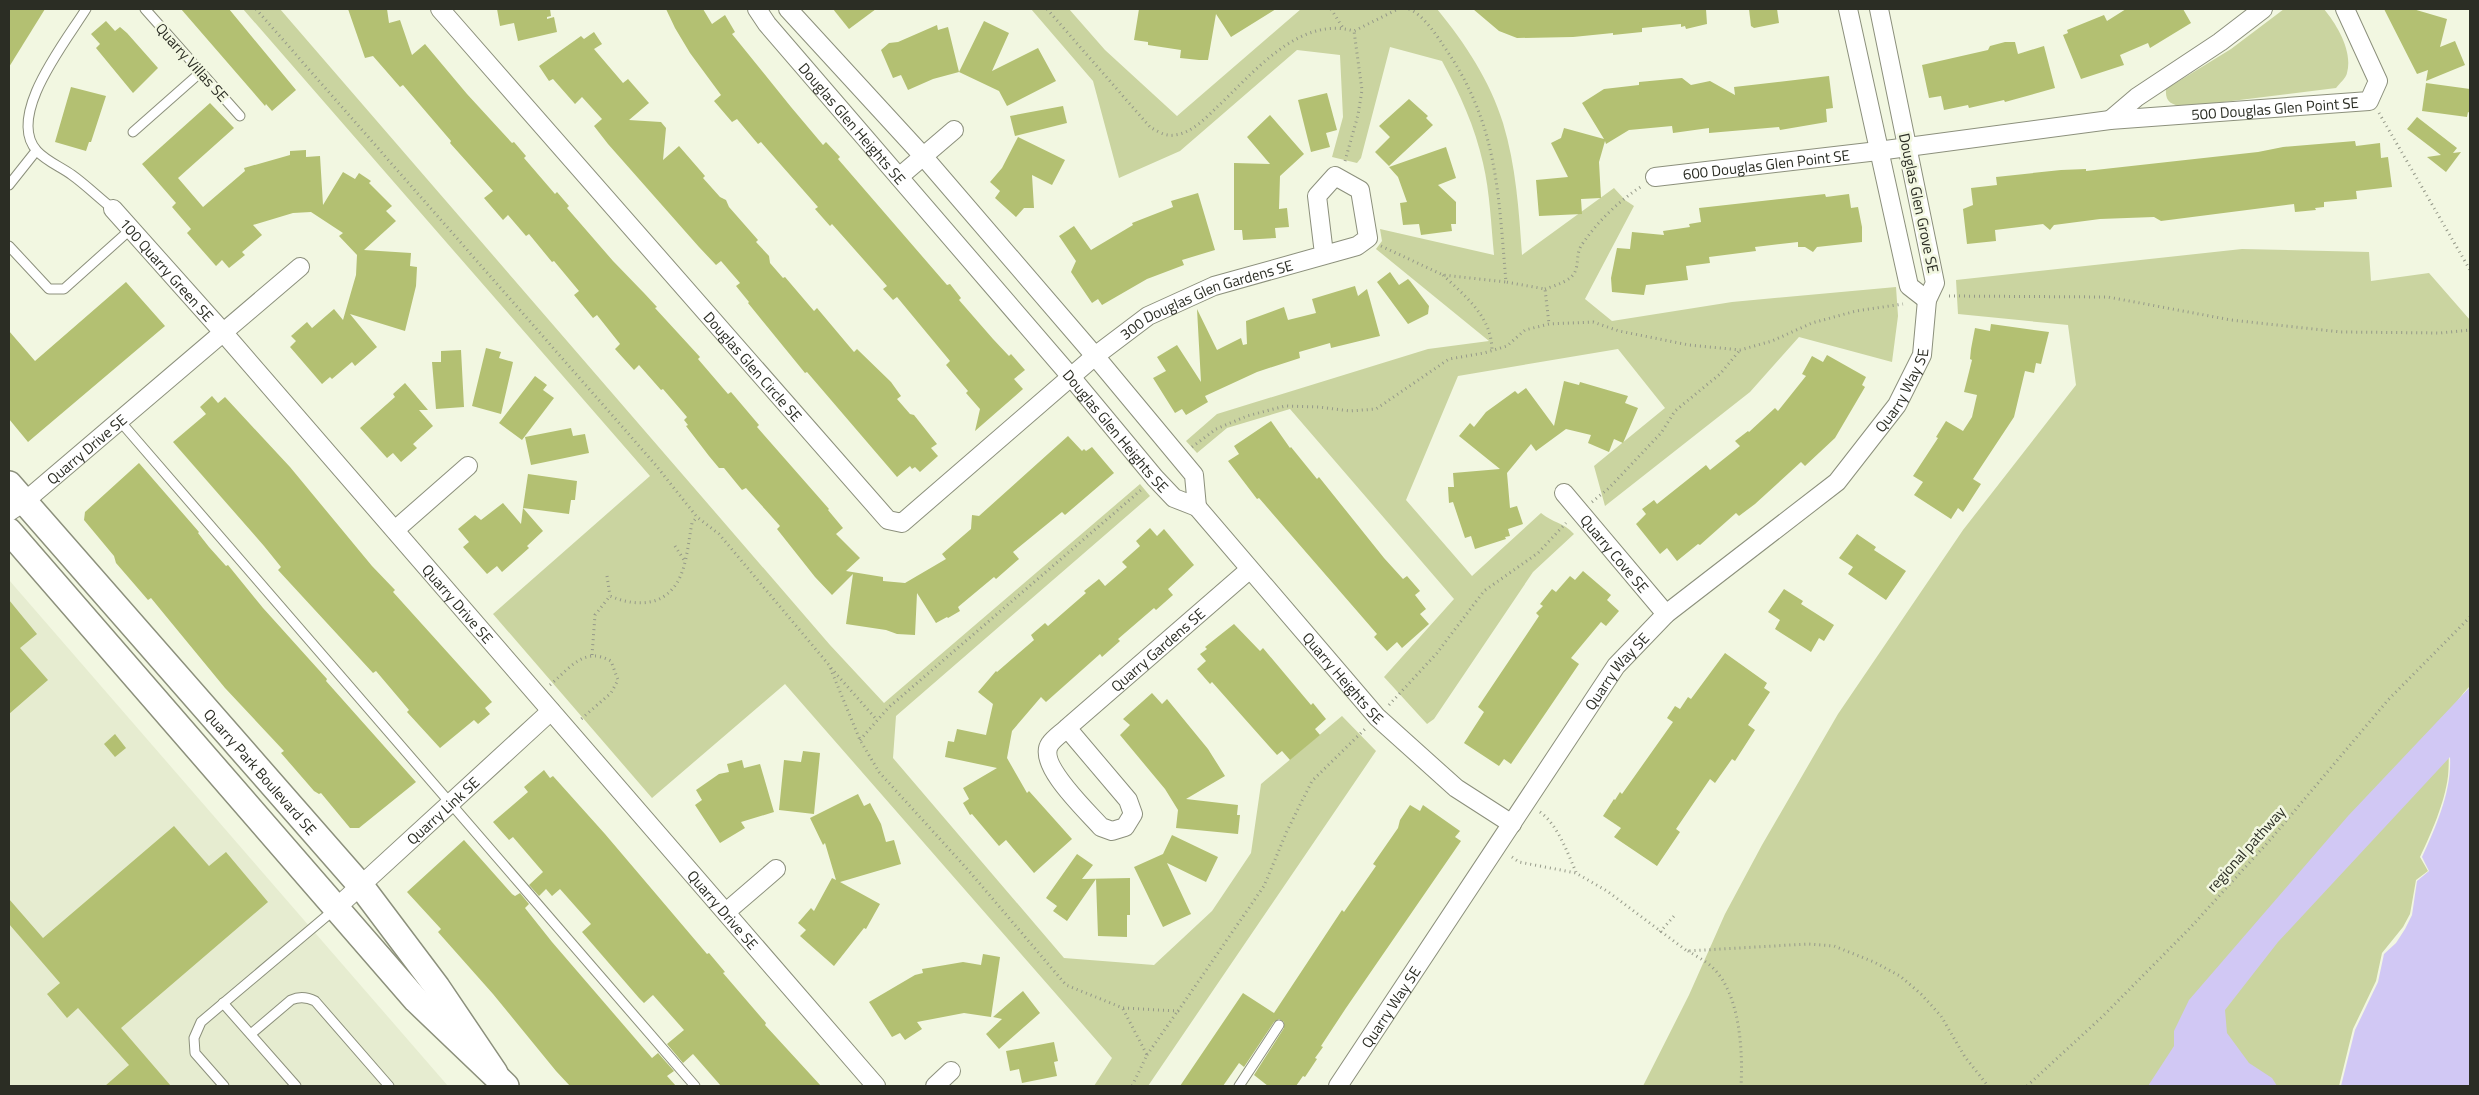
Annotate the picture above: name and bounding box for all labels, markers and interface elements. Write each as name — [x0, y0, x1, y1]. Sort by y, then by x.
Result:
street label: Quarry Villas SE — [150, 17, 234, 107]
street label: Douglas Glen Heights SE — [793, 57, 912, 189]
street label: 500 Douglas Glen Point SE — [2190, 90, 2360, 126]
street label: Douglas Glen Grove SE — [1893, 131, 1945, 275]
street label: 600 Douglas Glen Point SE — [1682, 143, 1851, 185]
street label: 100 Quarry Green SE — [114, 212, 220, 326]
street label: 300 Douglas Glen Gardens SE — [1115, 253, 1296, 345]
street label: Douglas Glen Circle SE — [698, 306, 808, 426]
street label: Quarry Way SE — [1869, 347, 1934, 437]
street label: Douglas Glen Heights SE — [1058, 364, 1174, 498]
street label: Quarry Drive SE — [41, 408, 132, 490]
street label: Quarry Cove SE — [1575, 509, 1655, 598]
street label: Quarry Drive SE — [417, 558, 499, 648]
street label: Quarry Gardens SE — [1105, 602, 1210, 697]
street label: Quarry Heights SE — [1297, 627, 1389, 730]
street label: Quarry Way SE — [1578, 627, 1654, 715]
street label: Quarry Park Boulevard SE — [199, 703, 323, 840]
street label: Quarry Link SE — [401, 771, 484, 850]
street label: regional pathway — [2201, 801, 2291, 897]
street label: Quarry Drive SE — [682, 865, 764, 954]
street label: Quarry Way SE — [1355, 961, 1426, 1052]

